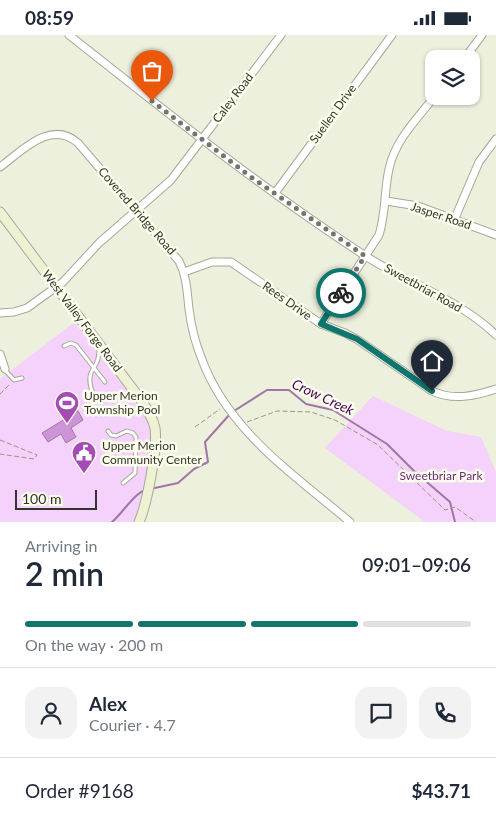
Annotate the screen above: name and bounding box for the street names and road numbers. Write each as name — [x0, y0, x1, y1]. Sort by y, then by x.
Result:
street label: Caley Road — [209, 70, 256, 126]
street label: Suellen Drive — [306, 81, 359, 146]
street label: Covered Bridge Road — [95, 164, 179, 257]
street label: Jasper Road — [409, 199, 473, 232]
street label: Sweetbriar Road — [382, 260, 465, 315]
street label: West Valley Forge Road — [39, 267, 126, 375]
street label: Rees Drive — [260, 278, 315, 323]

